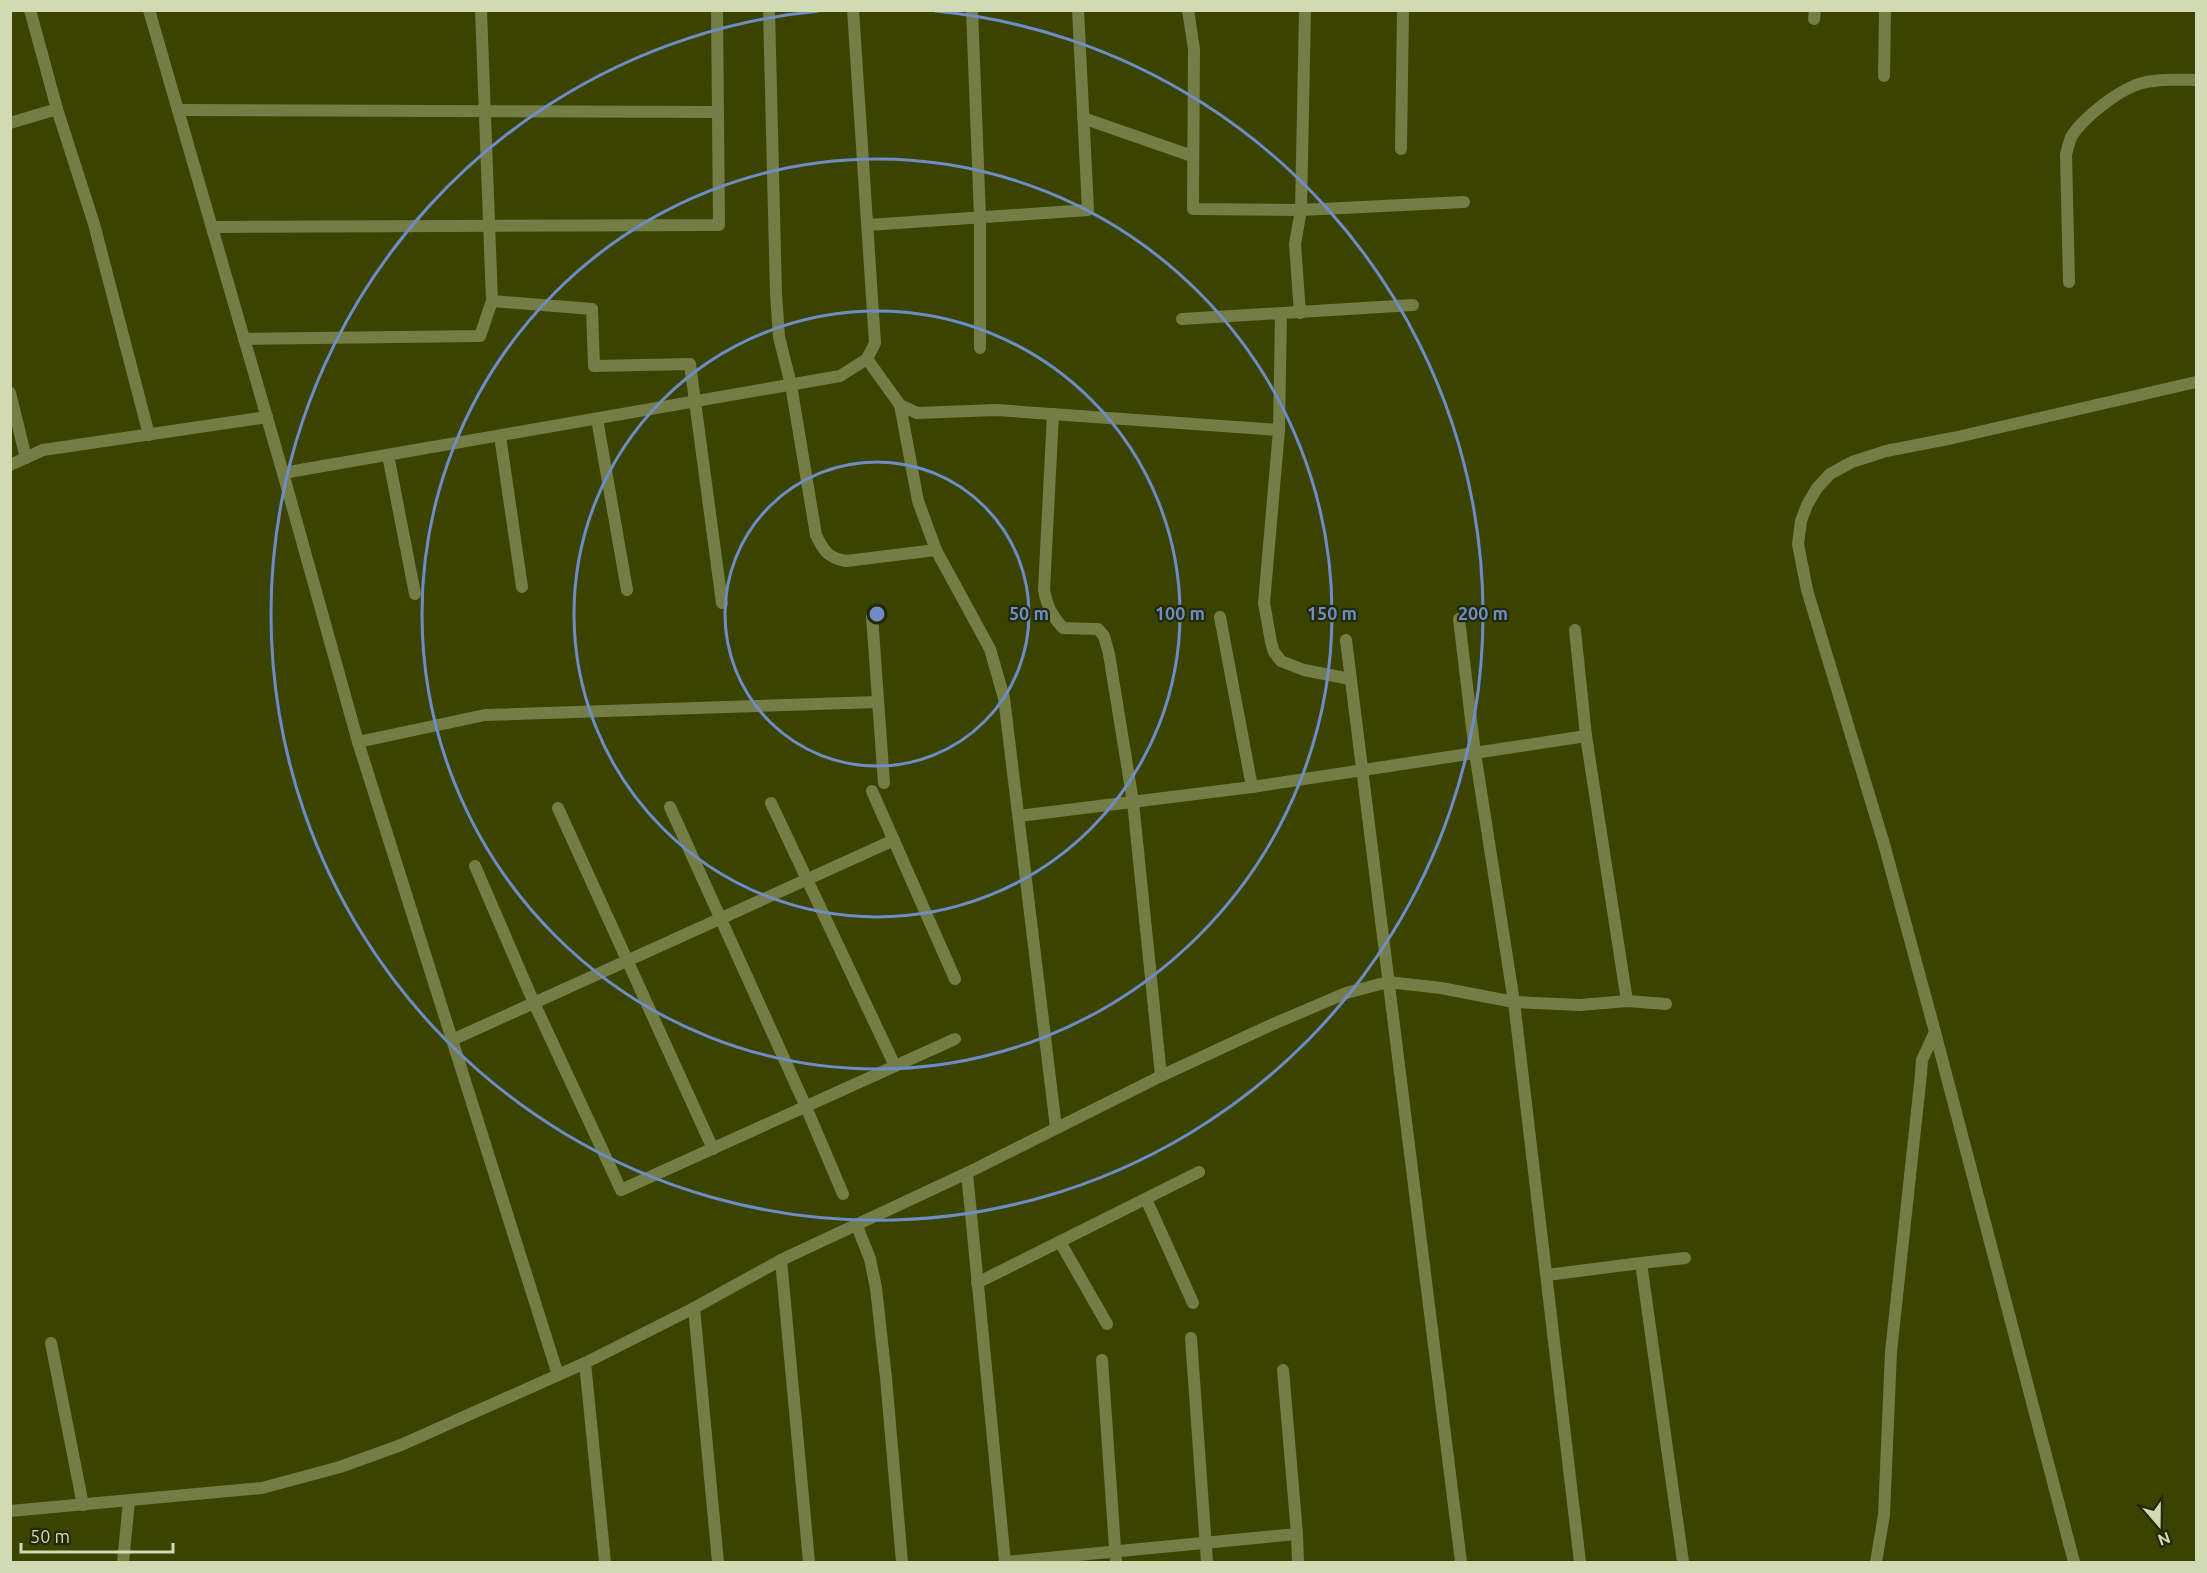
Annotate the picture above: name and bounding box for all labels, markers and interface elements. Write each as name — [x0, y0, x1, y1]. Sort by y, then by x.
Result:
text: 50 m — [1009, 603, 1049, 623]
text: 100 m — [1155, 603, 1205, 623]
text: 150 m — [1307, 603, 1357, 623]
text: 200 m — [1458, 603, 1508, 623]
centre of rings — [867, 604, 887, 624]
north arrow — [2129, 1495, 2189, 1555]
scale bar — [21, 1516, 172, 1554]
text: 50 m — [30, 1526, 70, 1546]
text: N — [2155, 1529, 2173, 1550]

